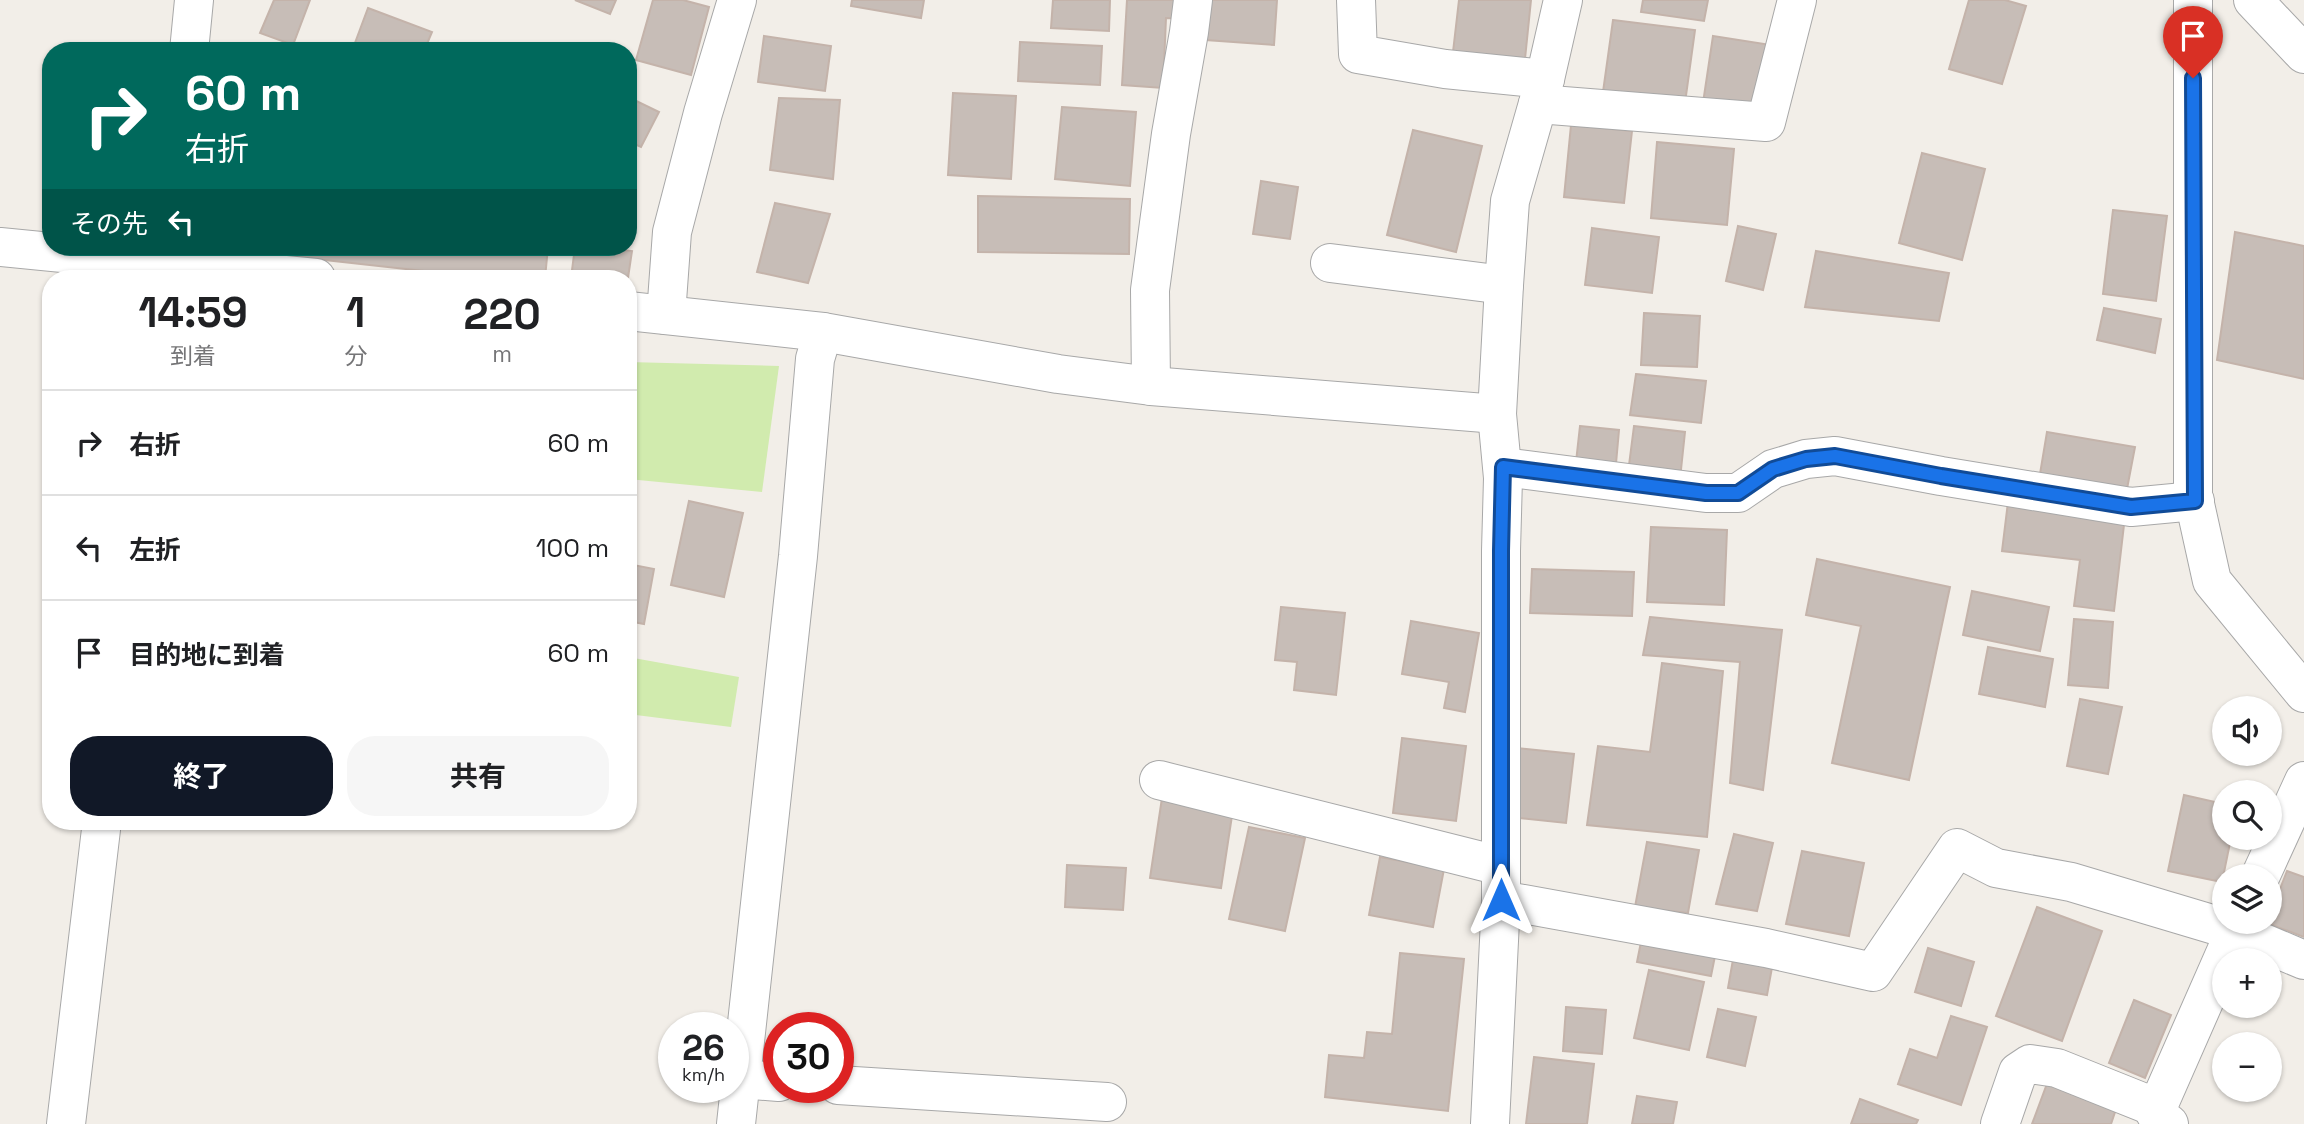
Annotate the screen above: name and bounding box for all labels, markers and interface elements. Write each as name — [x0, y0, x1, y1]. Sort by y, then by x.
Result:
pin — [2163, 6, 2223, 78]
icon: arrive — [2174, 17, 2212, 55]
text: 60 m — [185, 62, 301, 124]
icon: right — [70, 70, 161, 161]
text: 右折 — [185, 129, 249, 169]
icon: left — [162, 203, 200, 241]
text: その先 — [70, 207, 148, 241]
text: 14:59 — [138, 286, 248, 339]
text: 1 — [346, 286, 365, 339]
text: 220 — [464, 288, 541, 341]
text: m — [492, 339, 512, 369]
text: 到着 — [170, 341, 216, 371]
text: 分 — [344, 341, 367, 371]
icon: right — [70, 424, 108, 462]
text: 60 m — [547, 426, 609, 460]
text: 右折 — [129, 428, 181, 462]
icon: left — [70, 529, 108, 567]
text: 100 m — [536, 531, 609, 565]
text: 左折 — [129, 533, 181, 567]
icon: arrive — [70, 634, 108, 672]
text: 60 m — [547, 636, 609, 670]
text: 目的地に到着 — [129, 638, 285, 672]
map controls — [2212, 696, 2282, 1102]
button: sound — [2212, 696, 2282, 766]
button: 終了 — [70, 736, 333, 816]
button: 共有 — [347, 736, 609, 816]
button: search — [2212, 780, 2282, 850]
position arrow — [1464, 863, 1538, 937]
button: layers — [2212, 864, 2282, 934]
button: + — [2212, 948, 2282, 1018]
speed limit sign: 30 — [763, 1012, 854, 1103]
text: 26 — [682, 1026, 725, 1070]
button: − — [2212, 1032, 2282, 1102]
text: km/h — [682, 1063, 725, 1086]

